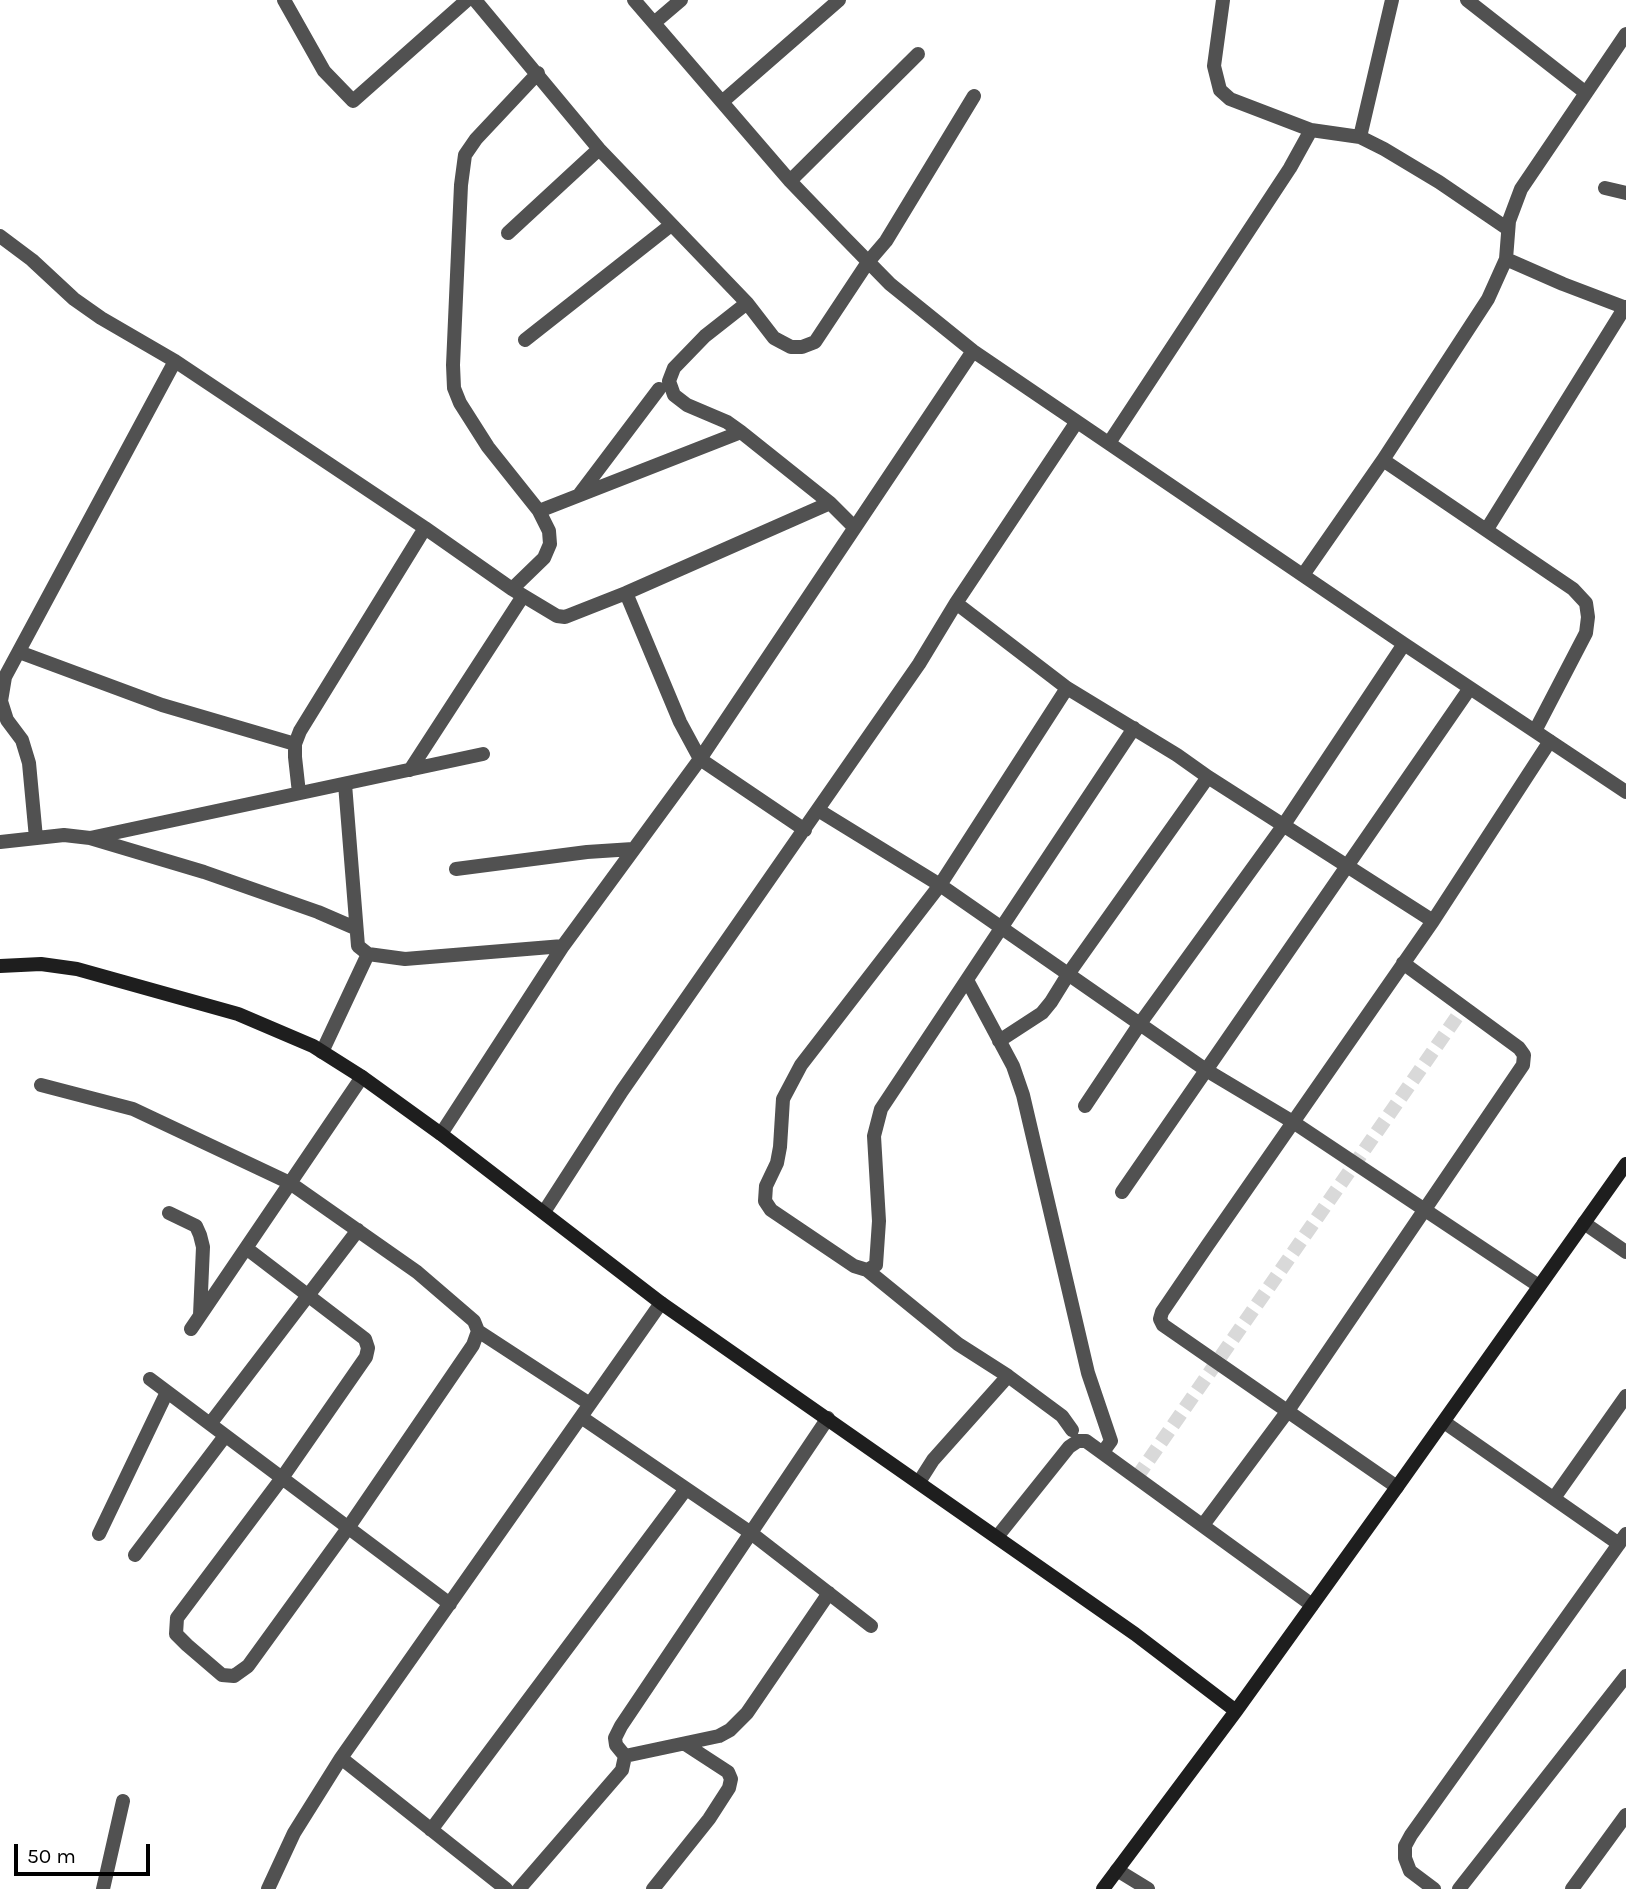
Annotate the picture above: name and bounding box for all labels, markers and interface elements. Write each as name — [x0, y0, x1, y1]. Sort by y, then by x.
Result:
scale bar — [18, 1829, 154, 1873]
text: 50 m — [27, 1844, 76, 1868]

